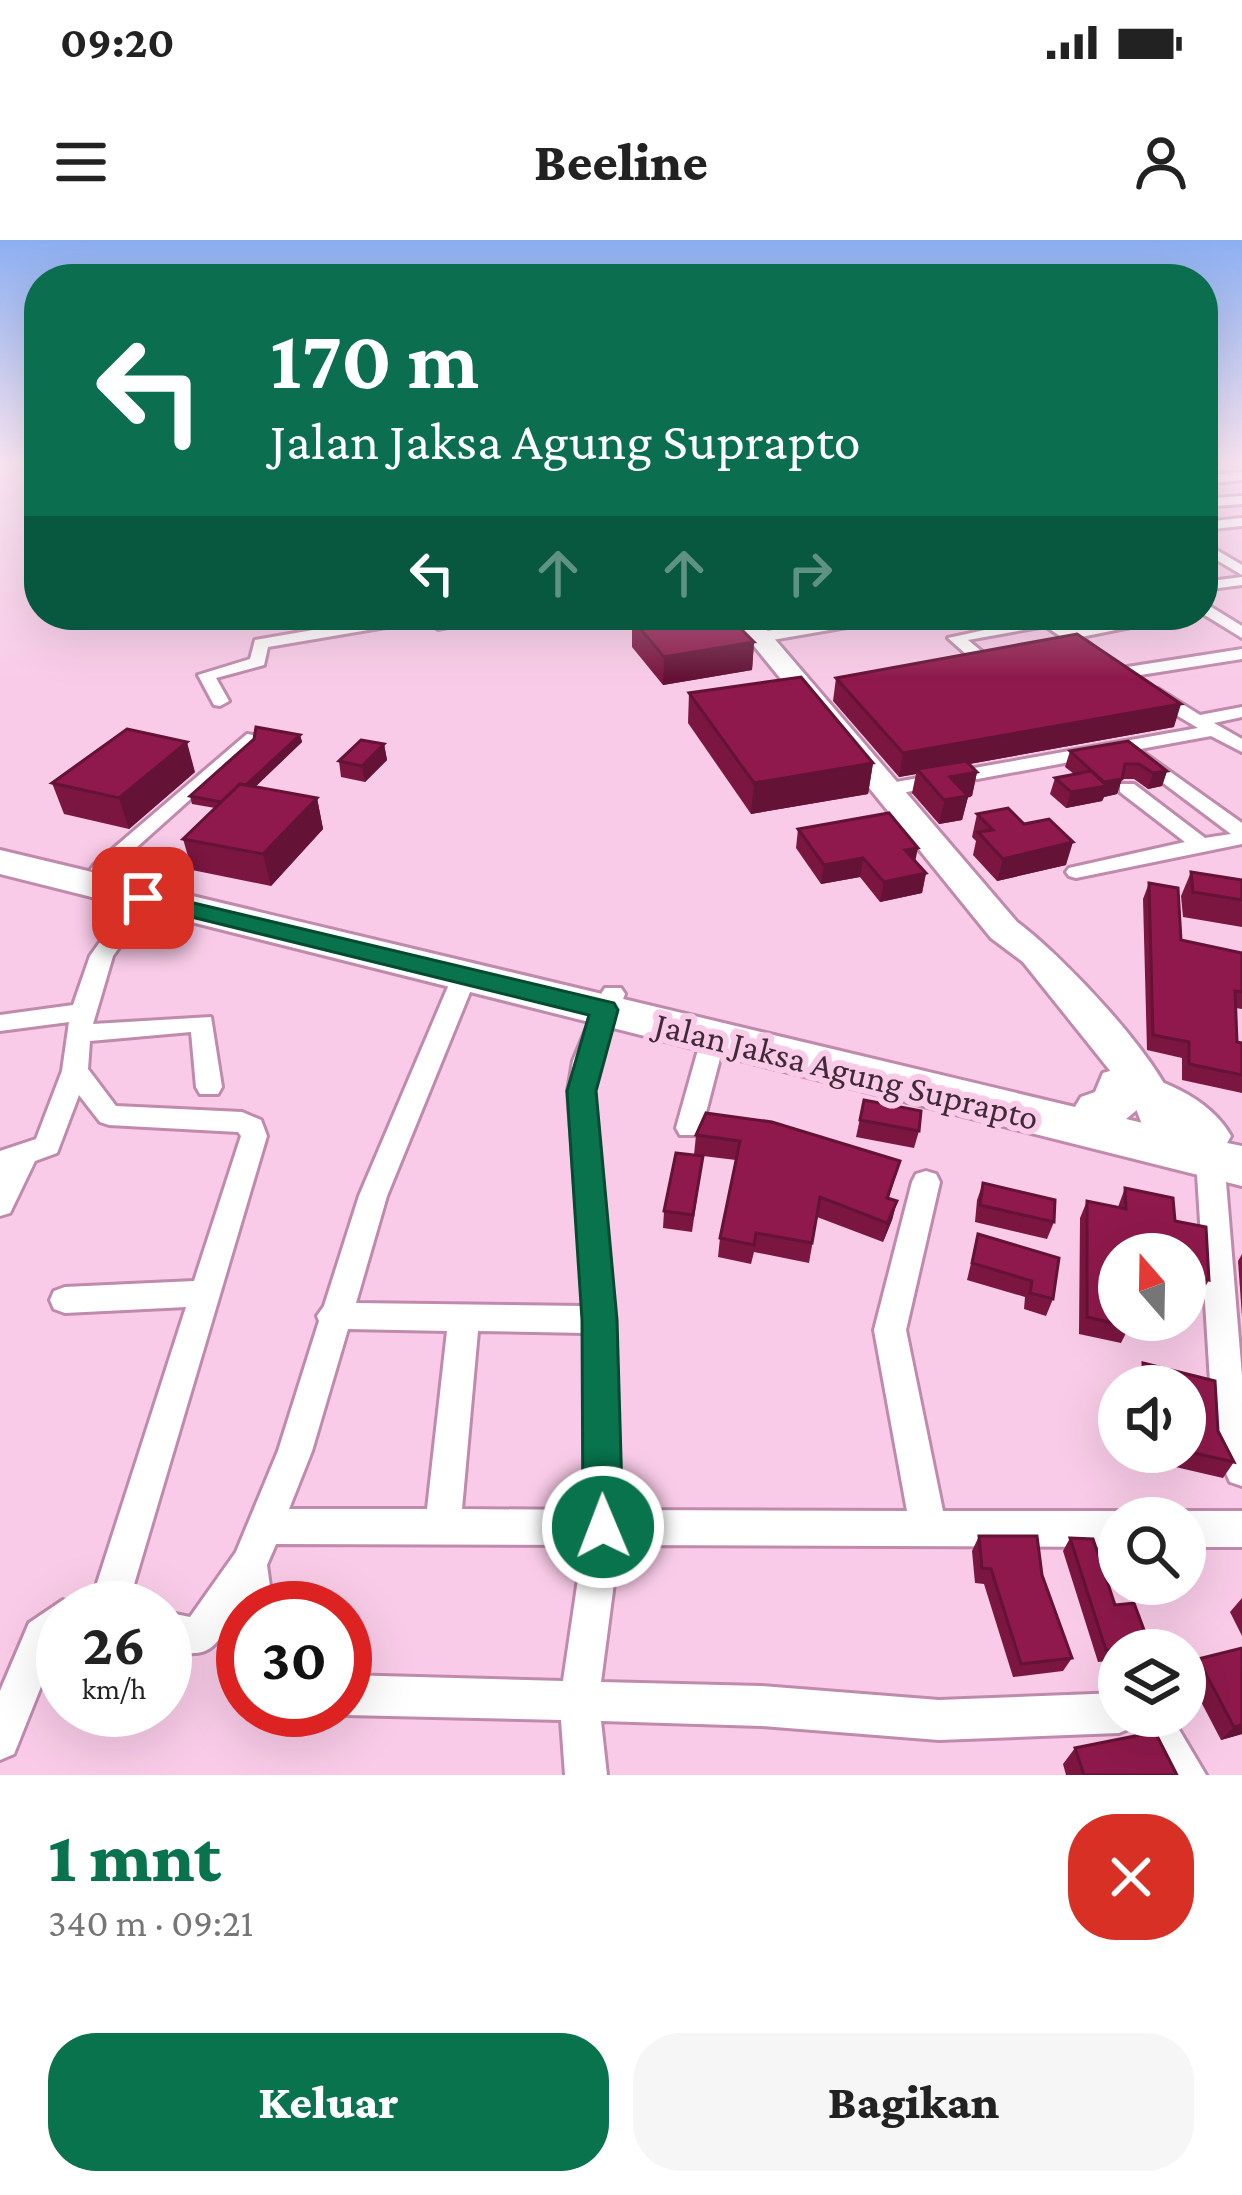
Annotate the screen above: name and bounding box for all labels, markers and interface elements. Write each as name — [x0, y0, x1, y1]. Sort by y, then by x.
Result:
text: 09:20 — [60, 17, 175, 67]
icon: menu — [48, 129, 114, 195]
icon: person — [1128, 129, 1194, 195]
text: Beeline — [534, 132, 708, 192]
icon: left — [72, 312, 228, 468]
text: 170 m — [270, 313, 479, 406]
text: Jalan Jaksa Agung Suprapto — [270, 411, 860, 471]
icon: left — [399, 540, 465, 606]
icon: ahead — [525, 540, 591, 606]
icon: ahead — [651, 540, 717, 606]
icon: right — [777, 540, 843, 606]
pin — [92, 847, 194, 949]
icon: arrive — [110, 865, 176, 931]
street label: Jalan Jaksa Agung Suprapto — [648, 1003, 1043, 1138]
north arrow — [1098, 1233, 1206, 1341]
map controls — [1098, 1233, 1206, 1737]
button: sound — [1098, 1365, 1206, 1473]
position arrow — [540, 1464, 666, 1590]
button: search — [1098, 1497, 1206, 1605]
speed limit sign: 30 — [216, 1581, 372, 1737]
text: 26 — [82, 1610, 146, 1677]
button: layers — [1098, 1629, 1206, 1737]
text: km/h — [82, 1672, 146, 1705]
button: close — [1068, 1814, 1194, 1940]
text: 1 mnt — [48, 1816, 221, 1896]
text: 340 m · 09:21 — [48, 1901, 253, 1944]
button: Keluar — [48, 2033, 609, 2171]
button: Bagikan — [633, 2033, 1194, 2171]

